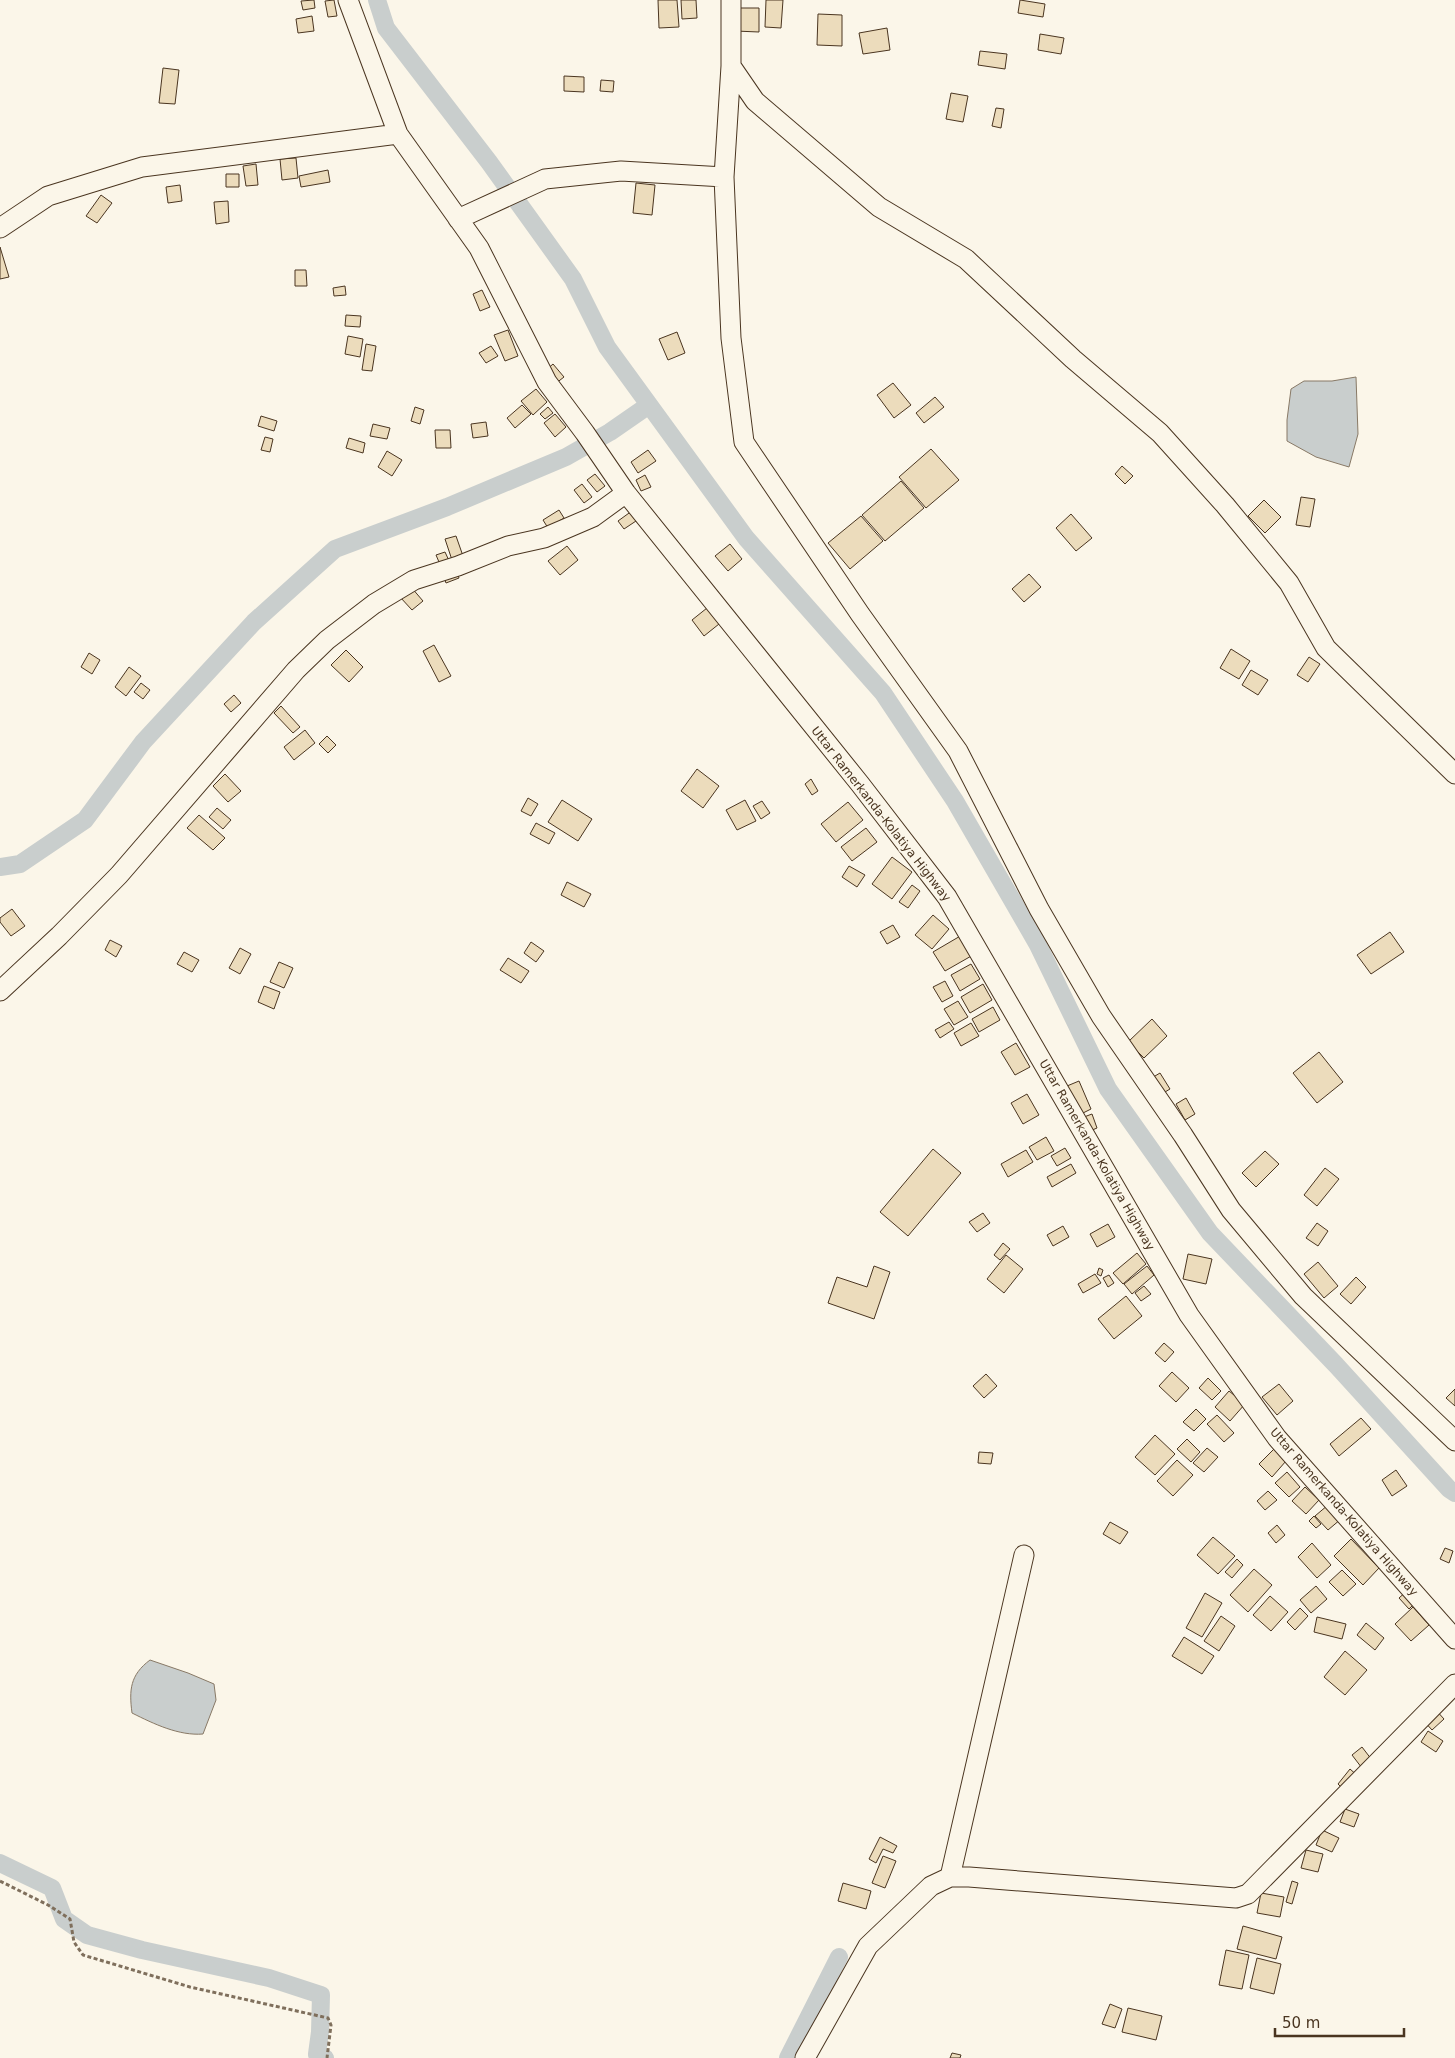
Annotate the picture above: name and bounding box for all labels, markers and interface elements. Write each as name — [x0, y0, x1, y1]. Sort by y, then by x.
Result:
street label: Uttar Ramerkanda-Kolatiya Highway — [808, 724, 954, 904]
street label: Uttar Ramerkanda-Kolatiya Highway — [1036, 1057, 1158, 1253]
street label: Uttar Ramerkanda-Kolatiya Highway — [1267, 1425, 1421, 1599]
scale bar — [1275, 2006, 1404, 2038]
text: 50 m — [1282, 2014, 1320, 2032]

